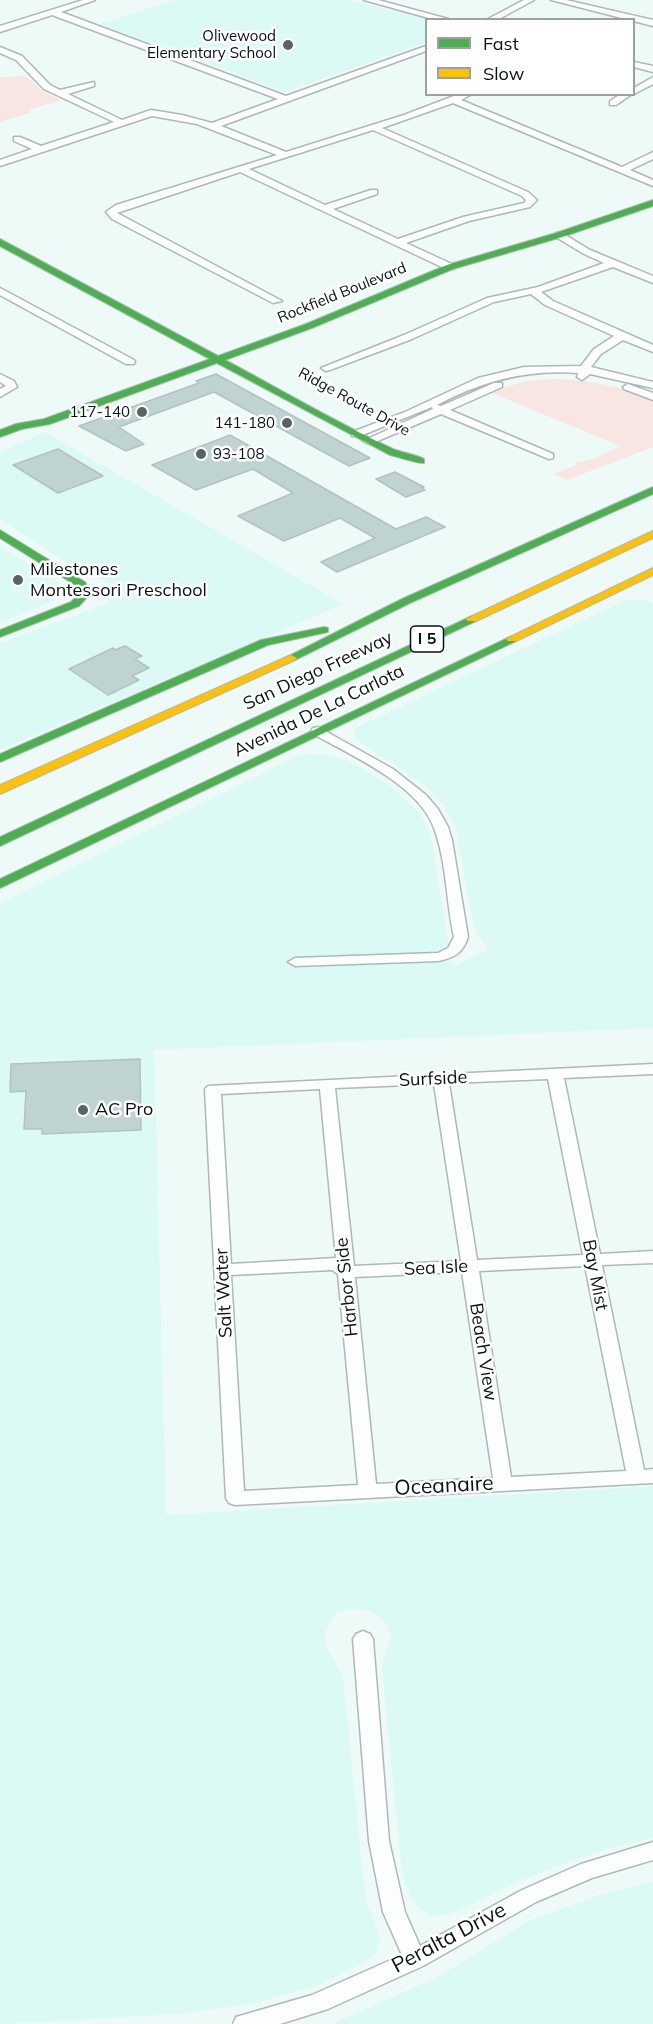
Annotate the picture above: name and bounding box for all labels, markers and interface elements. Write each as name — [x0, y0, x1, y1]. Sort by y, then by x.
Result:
legend — [425, 18, 635, 96]
place label: Olivewood Elementary School — [147, 27, 276, 62]
text: Fast — [483, 32, 519, 55]
marker: Olivewood Elementary School — [281, 38, 295, 52]
text: Slow — [483, 62, 524, 85]
street label: Rockfield Boulevard — [275, 259, 409, 327]
street label: Ridge Route Drive — [295, 364, 413, 440]
place label: 117-140 — [70, 403, 130, 421]
marker: 117-140 — [135, 405, 149, 419]
place label: 141-180 — [215, 414, 275, 432]
marker: 141-180 — [280, 416, 294, 430]
place label: 93-108 — [213, 445, 264, 463]
marker: 93-108 — [194, 447, 208, 461]
place label: Milestones Montessori Preschool — [30, 559, 207, 602]
marker: Milestones Montessori Preschool — [11, 573, 25, 587]
road number: I 5 — [410, 626, 444, 652]
street label: San Diego Freeway — [240, 627, 396, 715]
street label: Avenida De La Carlota — [230, 660, 408, 762]
street label: Surfside — [398, 1066, 468, 1092]
place label: AC Pro — [95, 1099, 153, 1121]
marker: AC Pro — [76, 1103, 90, 1117]
street label: Harbor Side — [331, 1236, 363, 1338]
street label: Bay Mist — [578, 1238, 612, 1312]
street label: Salt Water — [211, 1248, 237, 1338]
street label: Sea Isle — [403, 1256, 469, 1280]
street label: Beach View — [465, 1301, 501, 1403]
street label: Oceanaire — [394, 1471, 494, 1501]
street label: Peralta Drive — [388, 1897, 510, 1979]

